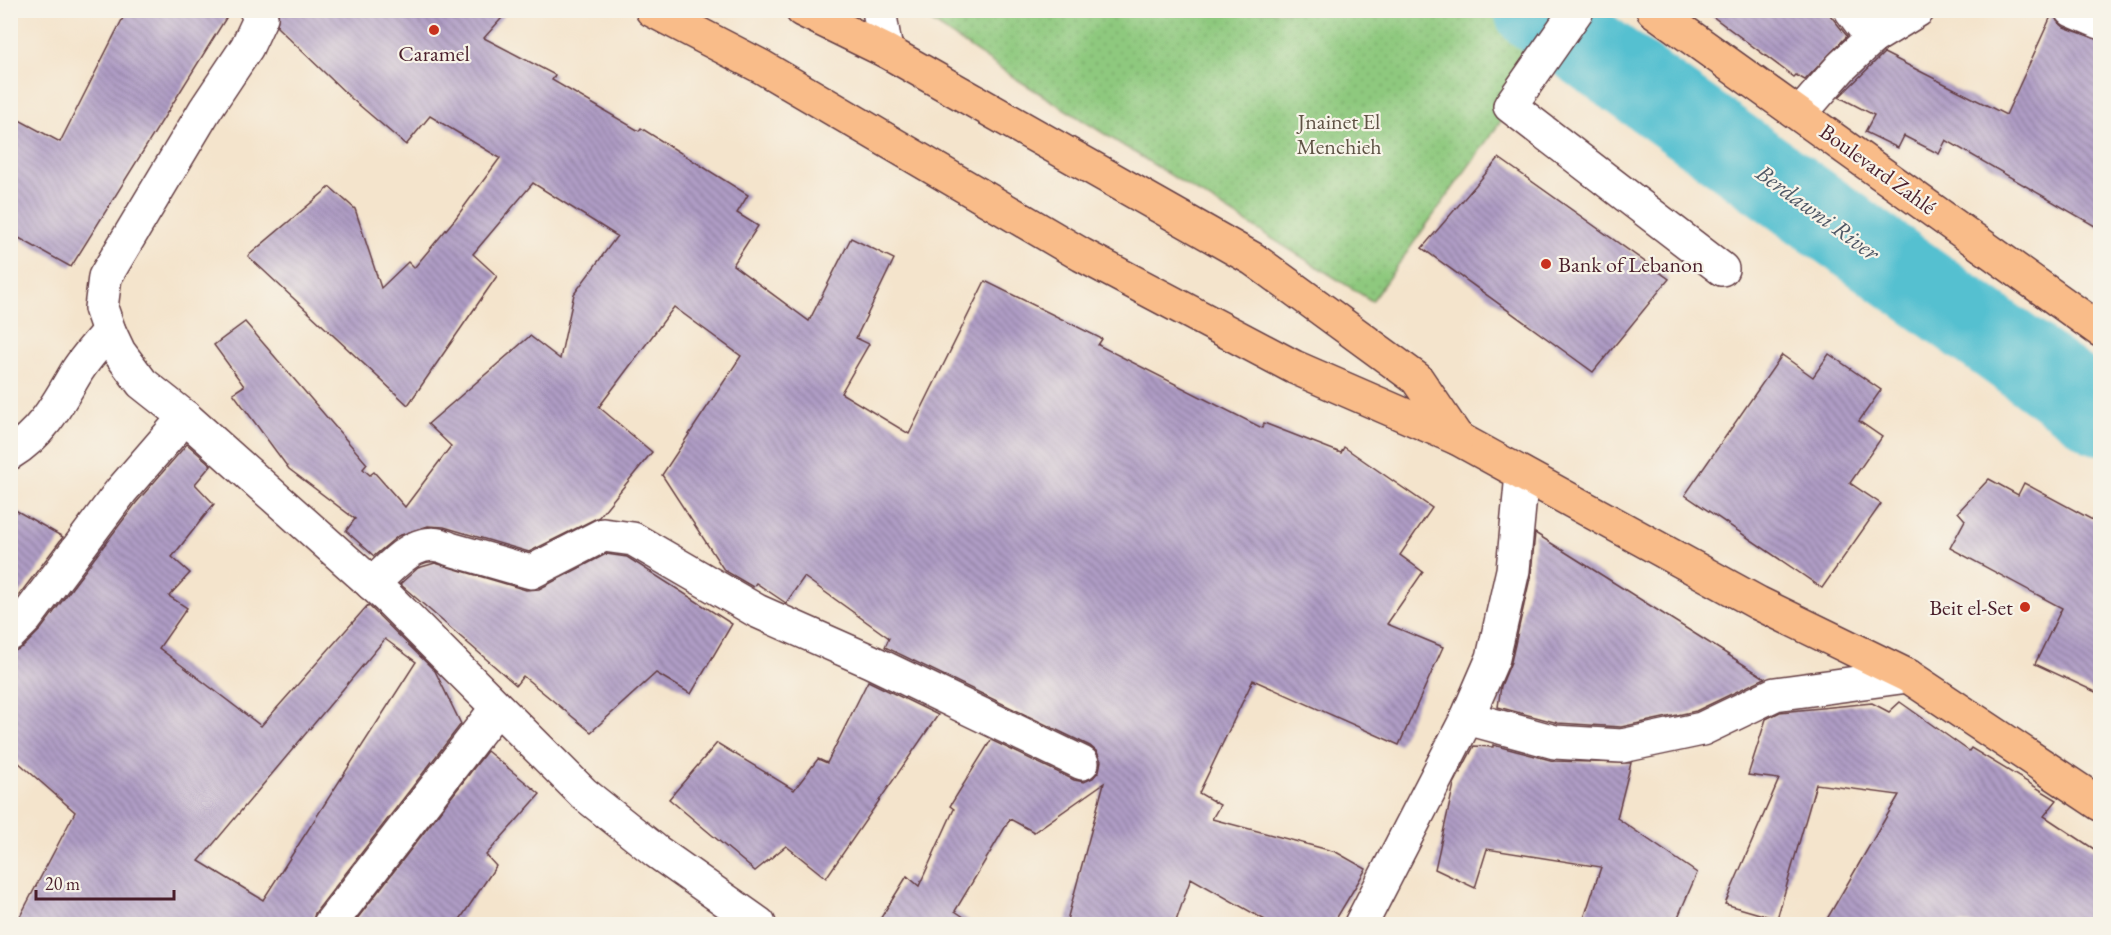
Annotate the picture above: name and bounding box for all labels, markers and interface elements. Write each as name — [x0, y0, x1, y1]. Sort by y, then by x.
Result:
marker: Caramel — [427, 23, 441, 37]
place label: Caramel — [398, 39, 470, 68]
park label: Jnainet El Menchieh — [1296, 107, 1382, 161]
street label: Boulevard Zahlé — [1814, 117, 1942, 221]
water label: Berdawni River — [1749, 156, 1887, 268]
place label: Bank of Lebanon — [1558, 250, 1704, 279]
marker: Bank of Lebanon — [1539, 257, 1553, 271]
place label: Beit el-Set — [1929, 593, 2013, 622]
marker: Beit el-Set — [2018, 600, 2032, 614]
scale bar — [36, 863, 174, 901]
text: 20 m — [45, 872, 80, 895]

